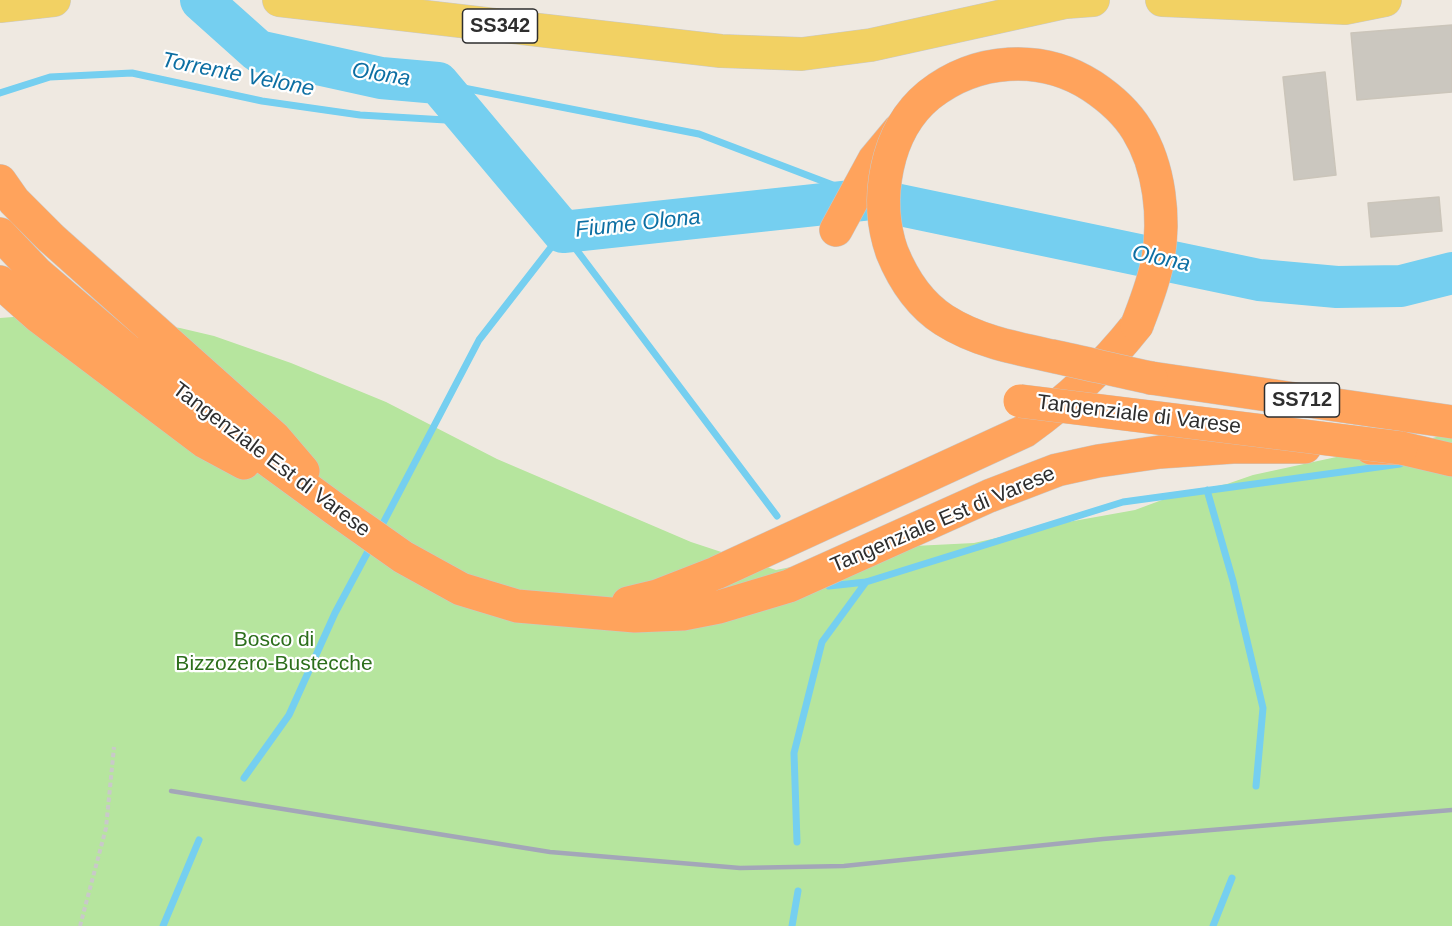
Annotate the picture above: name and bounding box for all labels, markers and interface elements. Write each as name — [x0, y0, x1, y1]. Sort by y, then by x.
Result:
road number: SS342 — [462, 9, 538, 43]
water label: Torrente Velone — [159, 47, 317, 103]
water label: Olona — [350, 57, 412, 93]
water label: Fiume Olona — [574, 204, 702, 244]
water label: Olona — [1130, 240, 1192, 278]
street label: Tangenziale Est di Varese — [167, 377, 375, 543]
road number: SS712 — [1264, 383, 1340, 417]
street label: Tangenziale di Varese — [1036, 390, 1242, 440]
street label: Tangenziale Est di Varese — [827, 461, 1059, 579]
park label: Bosco di Bizzozero-Bustecche — [175, 627, 373, 677]

